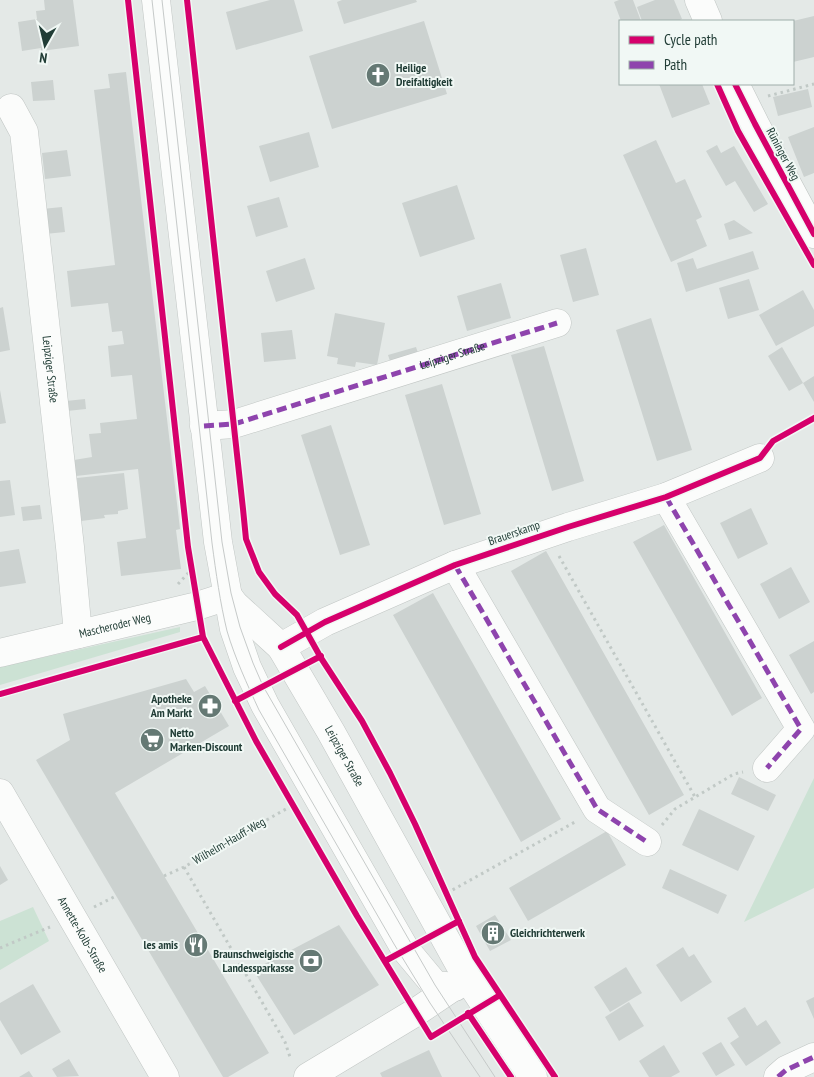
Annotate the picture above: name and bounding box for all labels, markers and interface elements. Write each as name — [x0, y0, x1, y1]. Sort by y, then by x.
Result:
north arrow — [20, 20, 70, 70]
legend — [619, 20, 794, 85]
text: Cycle path — [664, 30, 717, 49]
text: N — [38, 48, 48, 67]
text: Path — [664, 55, 687, 74]
place label: Heilige Dreifaltigkeit — [396, 60, 453, 89]
church icon: Heilige Dreifaltigkeit — [365, 62, 391, 88]
street label: Rüninger Weg — [763, 125, 804, 183]
street label: Leipziger Straße — [40, 335, 62, 404]
street label: Leipziger Straße — [418, 338, 487, 372]
street label: Brauerskamp — [486, 517, 542, 548]
street label: Mascheroder Weg — [77, 609, 152, 641]
place label: Apotheke Am Markt — [150, 691, 192, 720]
pharmacy icon: Apotheke Am Markt — [197, 693, 223, 719]
street label: Leipziger Straße — [322, 723, 368, 789]
place label: Netto Marken-Discount — [170, 725, 243, 754]
supermarket icon: Netto Marken-Discount — [139, 727, 165, 753]
street label: Wilhelm-Hauff-Weg — [190, 814, 268, 867]
street label: Annette-Kolb-Straße — [55, 894, 111, 975]
building icon: Gleichrichterwerk — [480, 920, 506, 946]
place label: Gleichrichterwerk — [510, 925, 585, 940]
restaurant icon: les amis — [183, 932, 209, 958]
place label: les amis — [143, 937, 178, 952]
place label: Braunschweigische Landessparkasse — [213, 946, 294, 975]
bank icon: Braunschweigische Landessparkasse — [298, 948, 324, 974]

